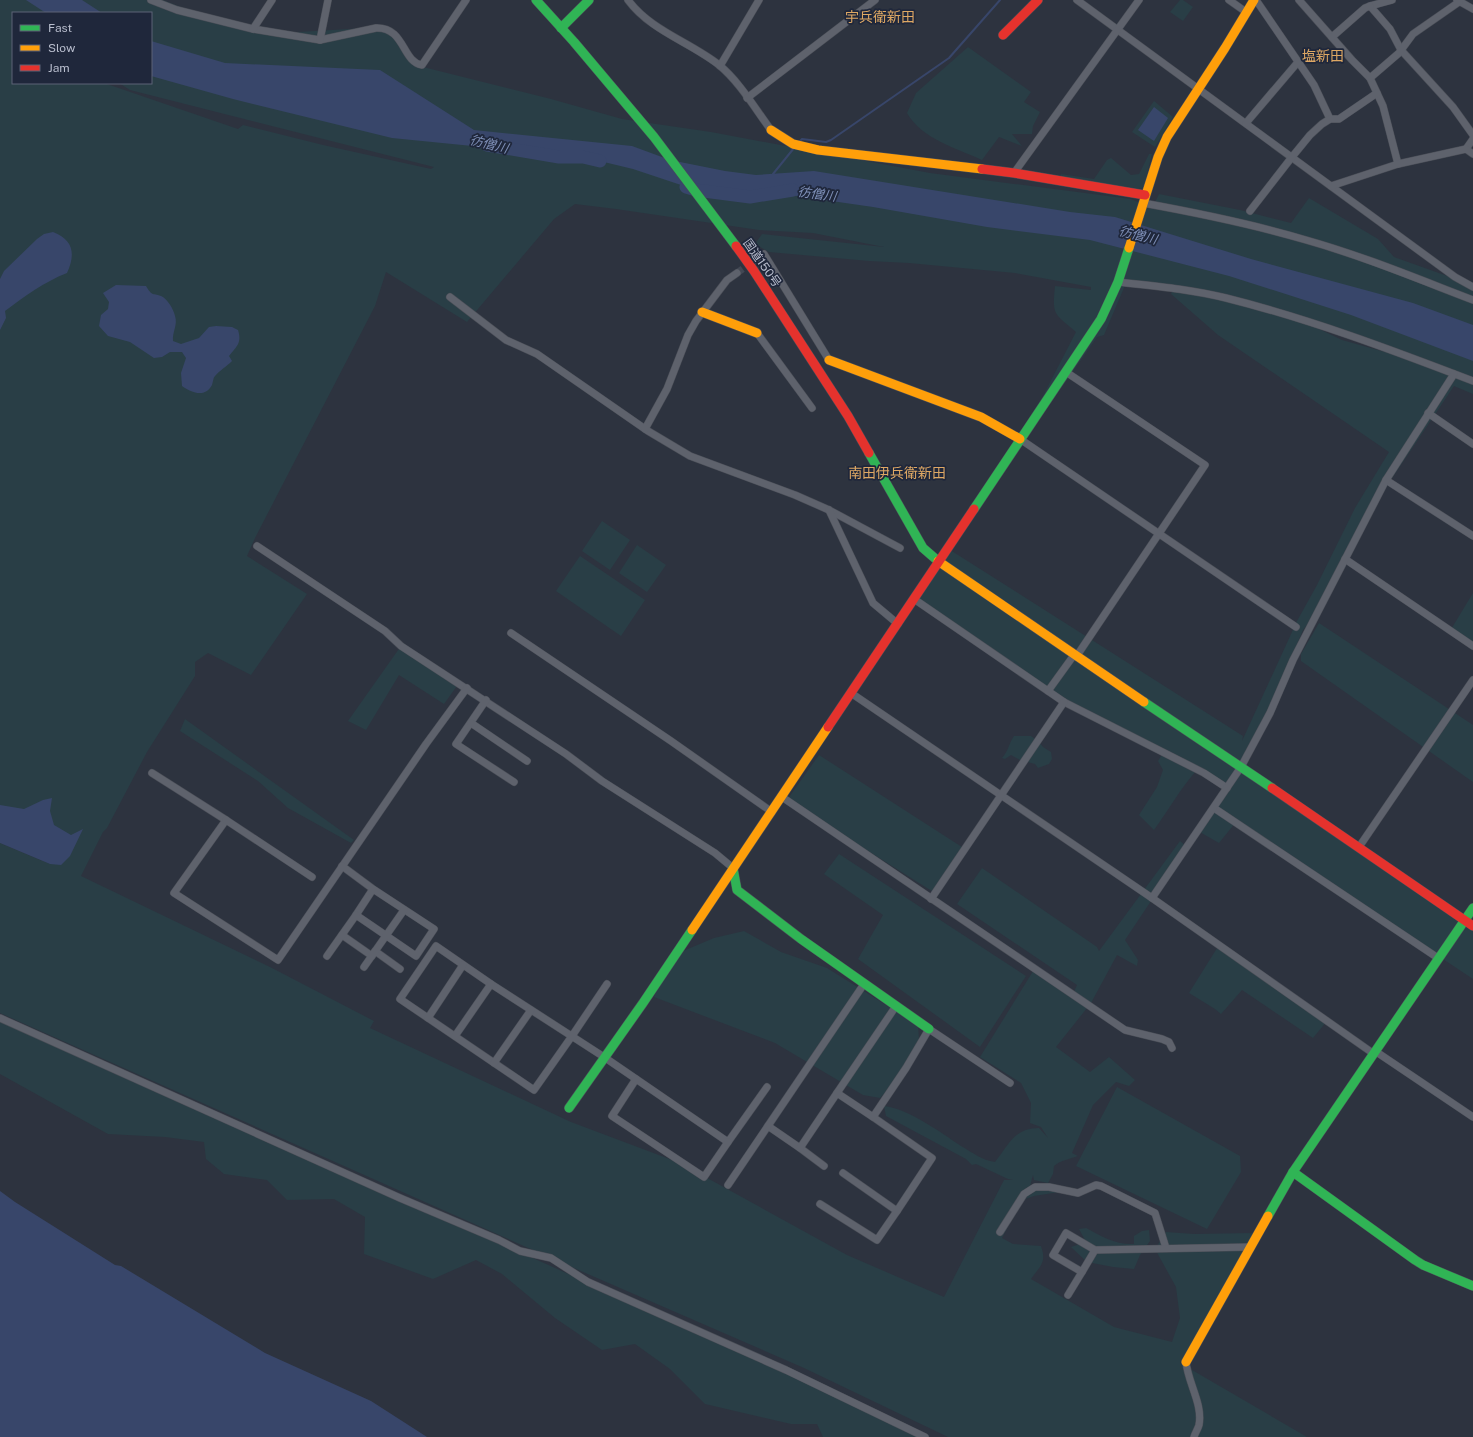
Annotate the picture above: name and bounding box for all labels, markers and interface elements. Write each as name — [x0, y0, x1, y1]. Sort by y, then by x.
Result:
district label: 宇兵衛新田 — [845, 9, 915, 25]
legend — [12, 12, 152, 84]
text: Fast — [48, 21, 73, 35]
text: Slow — [48, 41, 76, 55]
district label: 塩新田 — [1302, 48, 1344, 64]
text: Jam — [48, 61, 70, 75]
water label: 彷僧川 — [468, 132, 512, 156]
water label: 彷僧川 — [797, 184, 839, 204]
water label: 彷僧川 — [1117, 223, 1161, 247]
street label: 国道150号 — [740, 236, 784, 290]
district label: 南田伊兵衛新田 — [848, 465, 946, 481]

